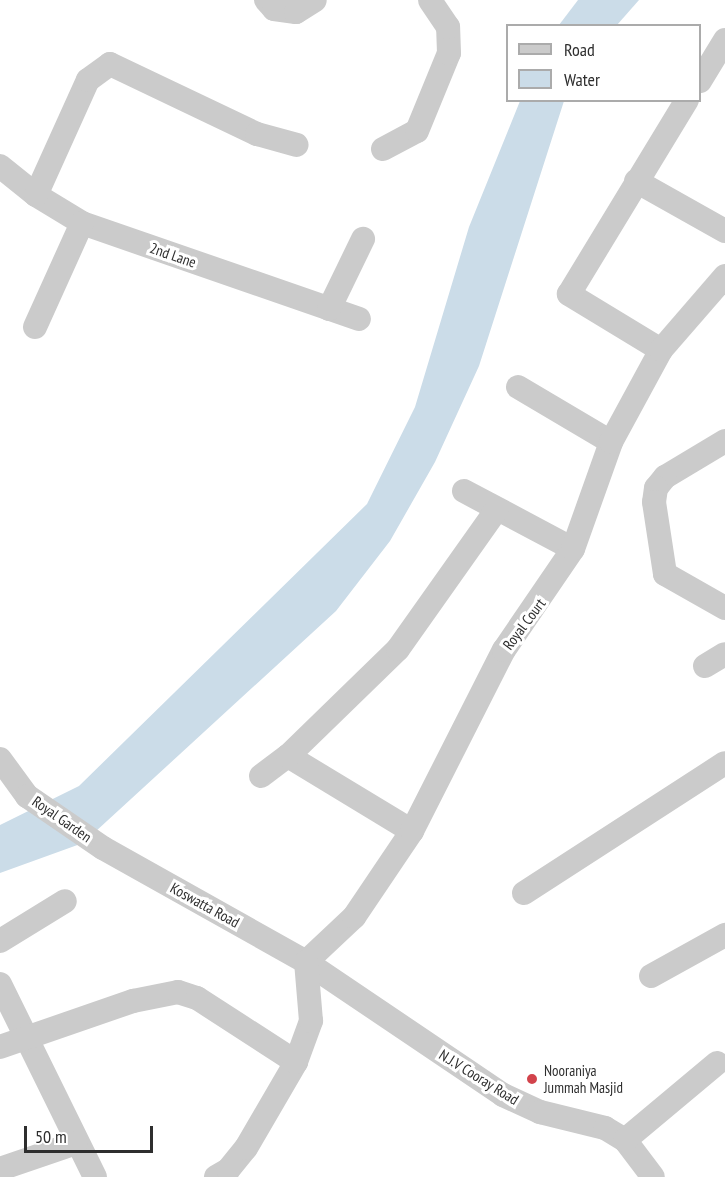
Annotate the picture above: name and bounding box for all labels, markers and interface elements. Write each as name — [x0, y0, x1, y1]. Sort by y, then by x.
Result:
legend — [506, 24, 701, 102]
text: Road — [564, 38, 595, 61]
text: Water — [564, 68, 600, 91]
street label: 2nd Lane — [147, 239, 199, 271]
street label: Royal Court — [499, 595, 549, 653]
street label: Royal Garden — [29, 792, 95, 846]
street label: Koswatta Road — [167, 879, 243, 931]
street label: N.J.V Cooray Road — [436, 1045, 522, 1109]
place label: Nooraniya Jummah Masjid — [544, 1061, 623, 1096]
marker: Nooraniya Jummah Masjid — [525, 1072, 539, 1086]
scale bar — [27, 1114, 156, 1152]
text: 50 m — [35, 1125, 67, 1148]

